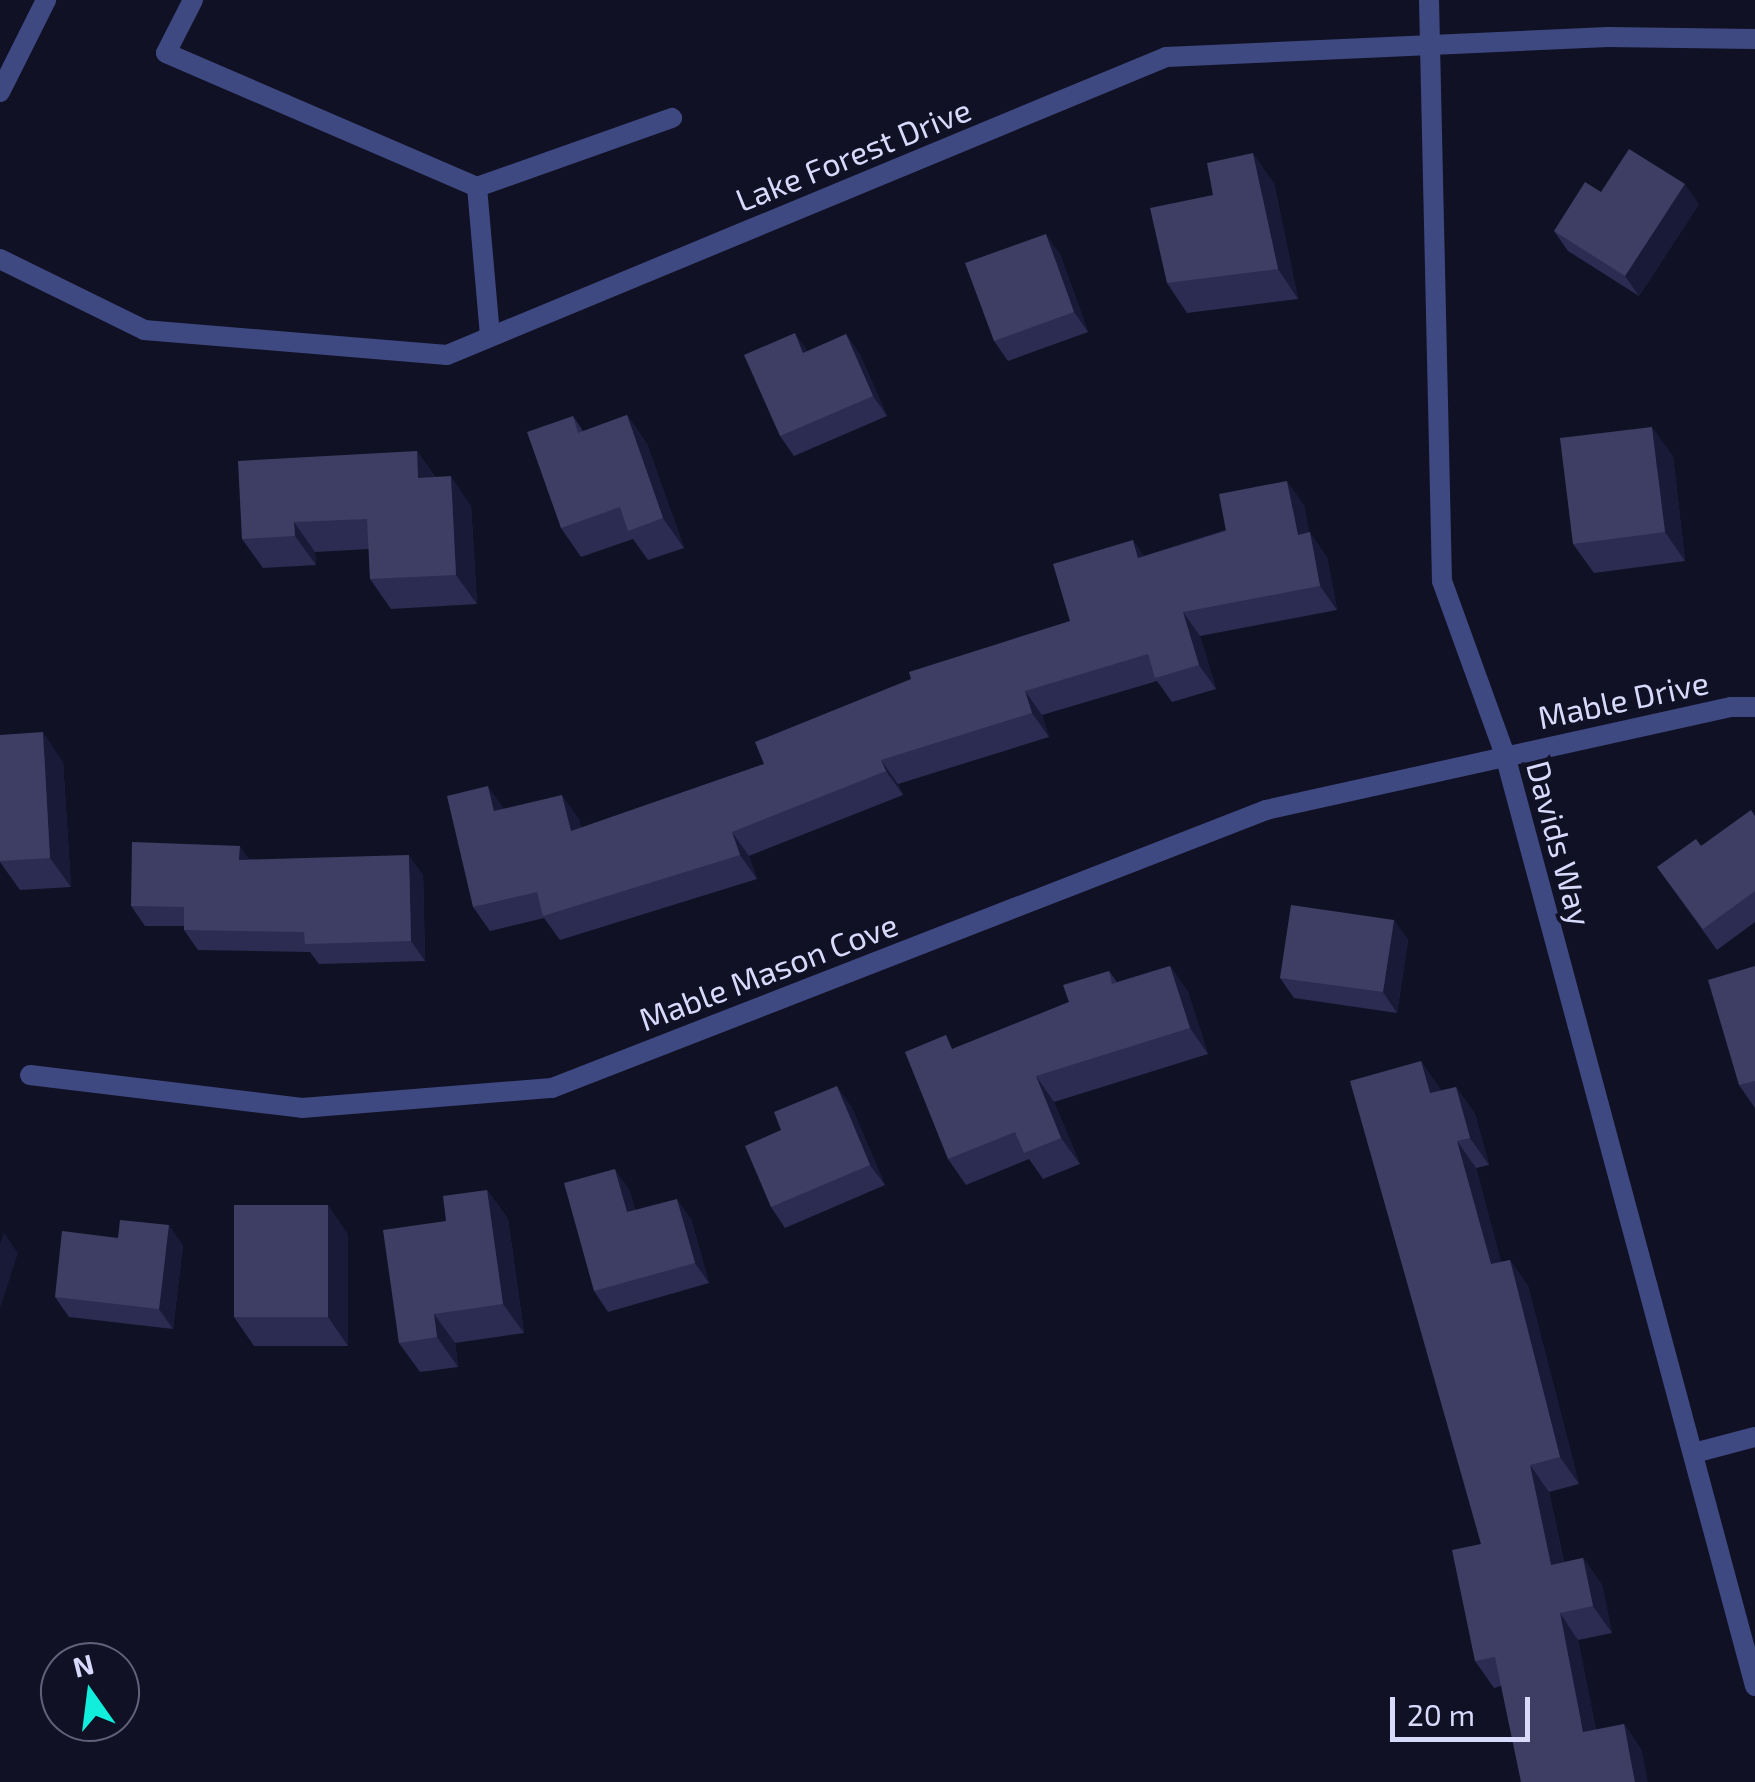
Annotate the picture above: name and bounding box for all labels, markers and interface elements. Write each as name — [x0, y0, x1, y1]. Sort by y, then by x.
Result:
street label: Lake Forest Drive — [730, 89, 976, 219]
street label: Mable Drive — [1534, 662, 1712, 736]
street label: Davids Way — [1519, 756, 1601, 930]
street label: Mable Mason Cove — [633, 904, 903, 1038]
north arrow — [40, 1642, 140, 1742]
text: N — [69, 1646, 97, 1684]
scale bar — [1395, 1677, 1535, 1739]
text: 20 m — [1407, 1696, 1475, 1732]

